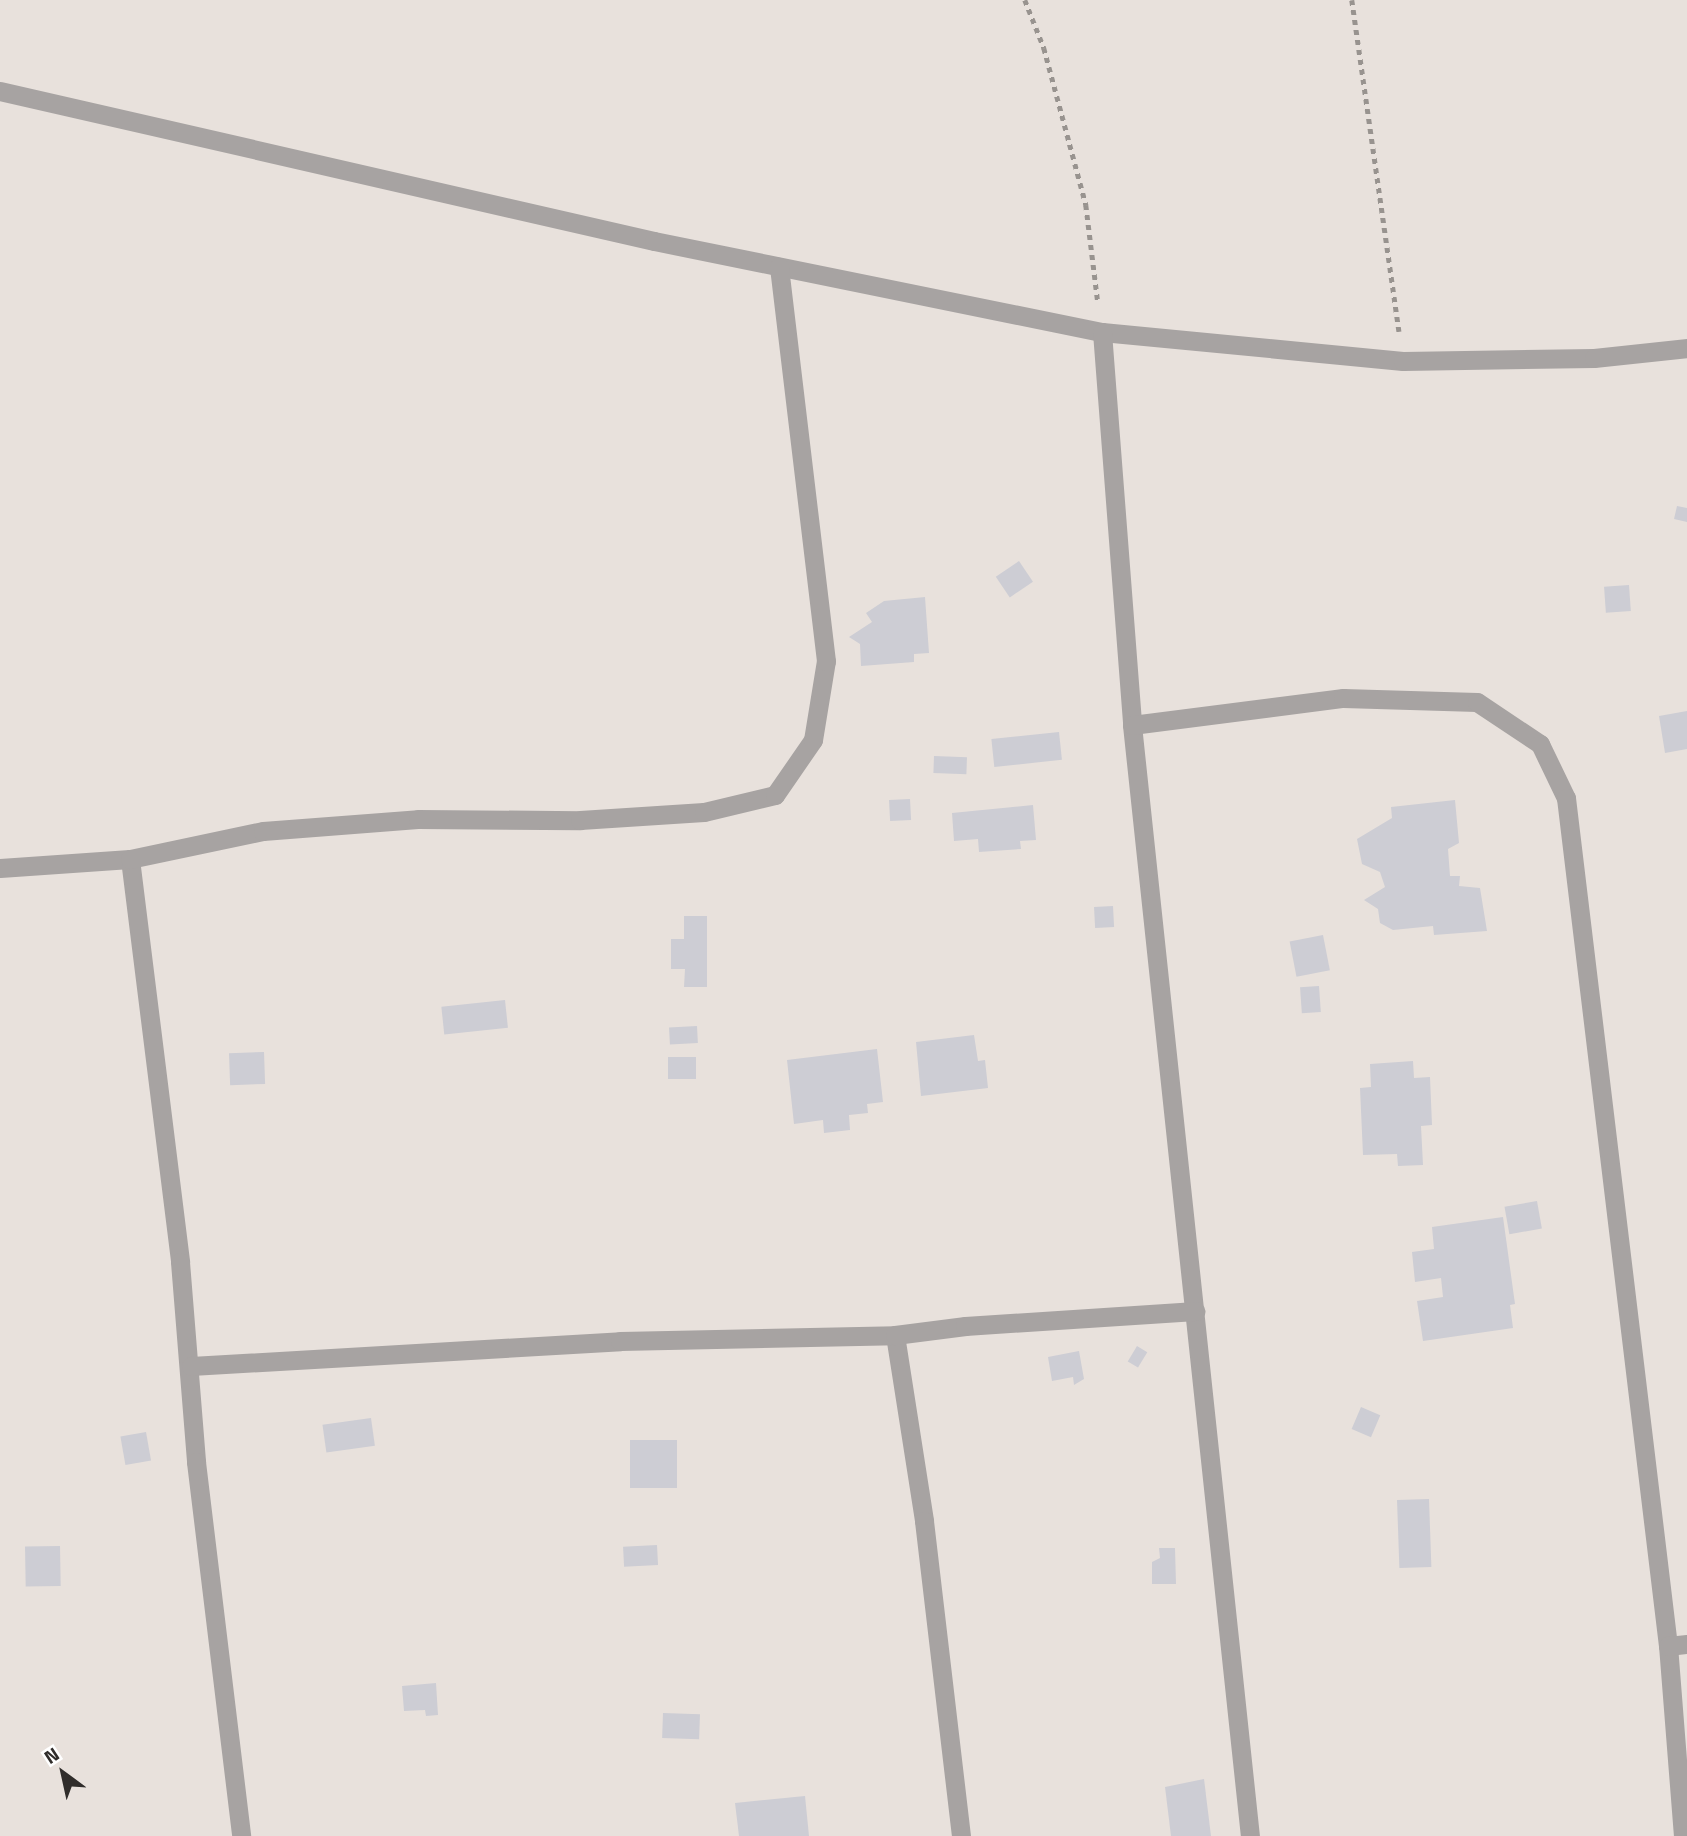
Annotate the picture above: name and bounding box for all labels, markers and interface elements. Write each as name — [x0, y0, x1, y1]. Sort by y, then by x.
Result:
north arrow — [28, 1738, 98, 1808]
text: N — [38, 1739, 65, 1771]

